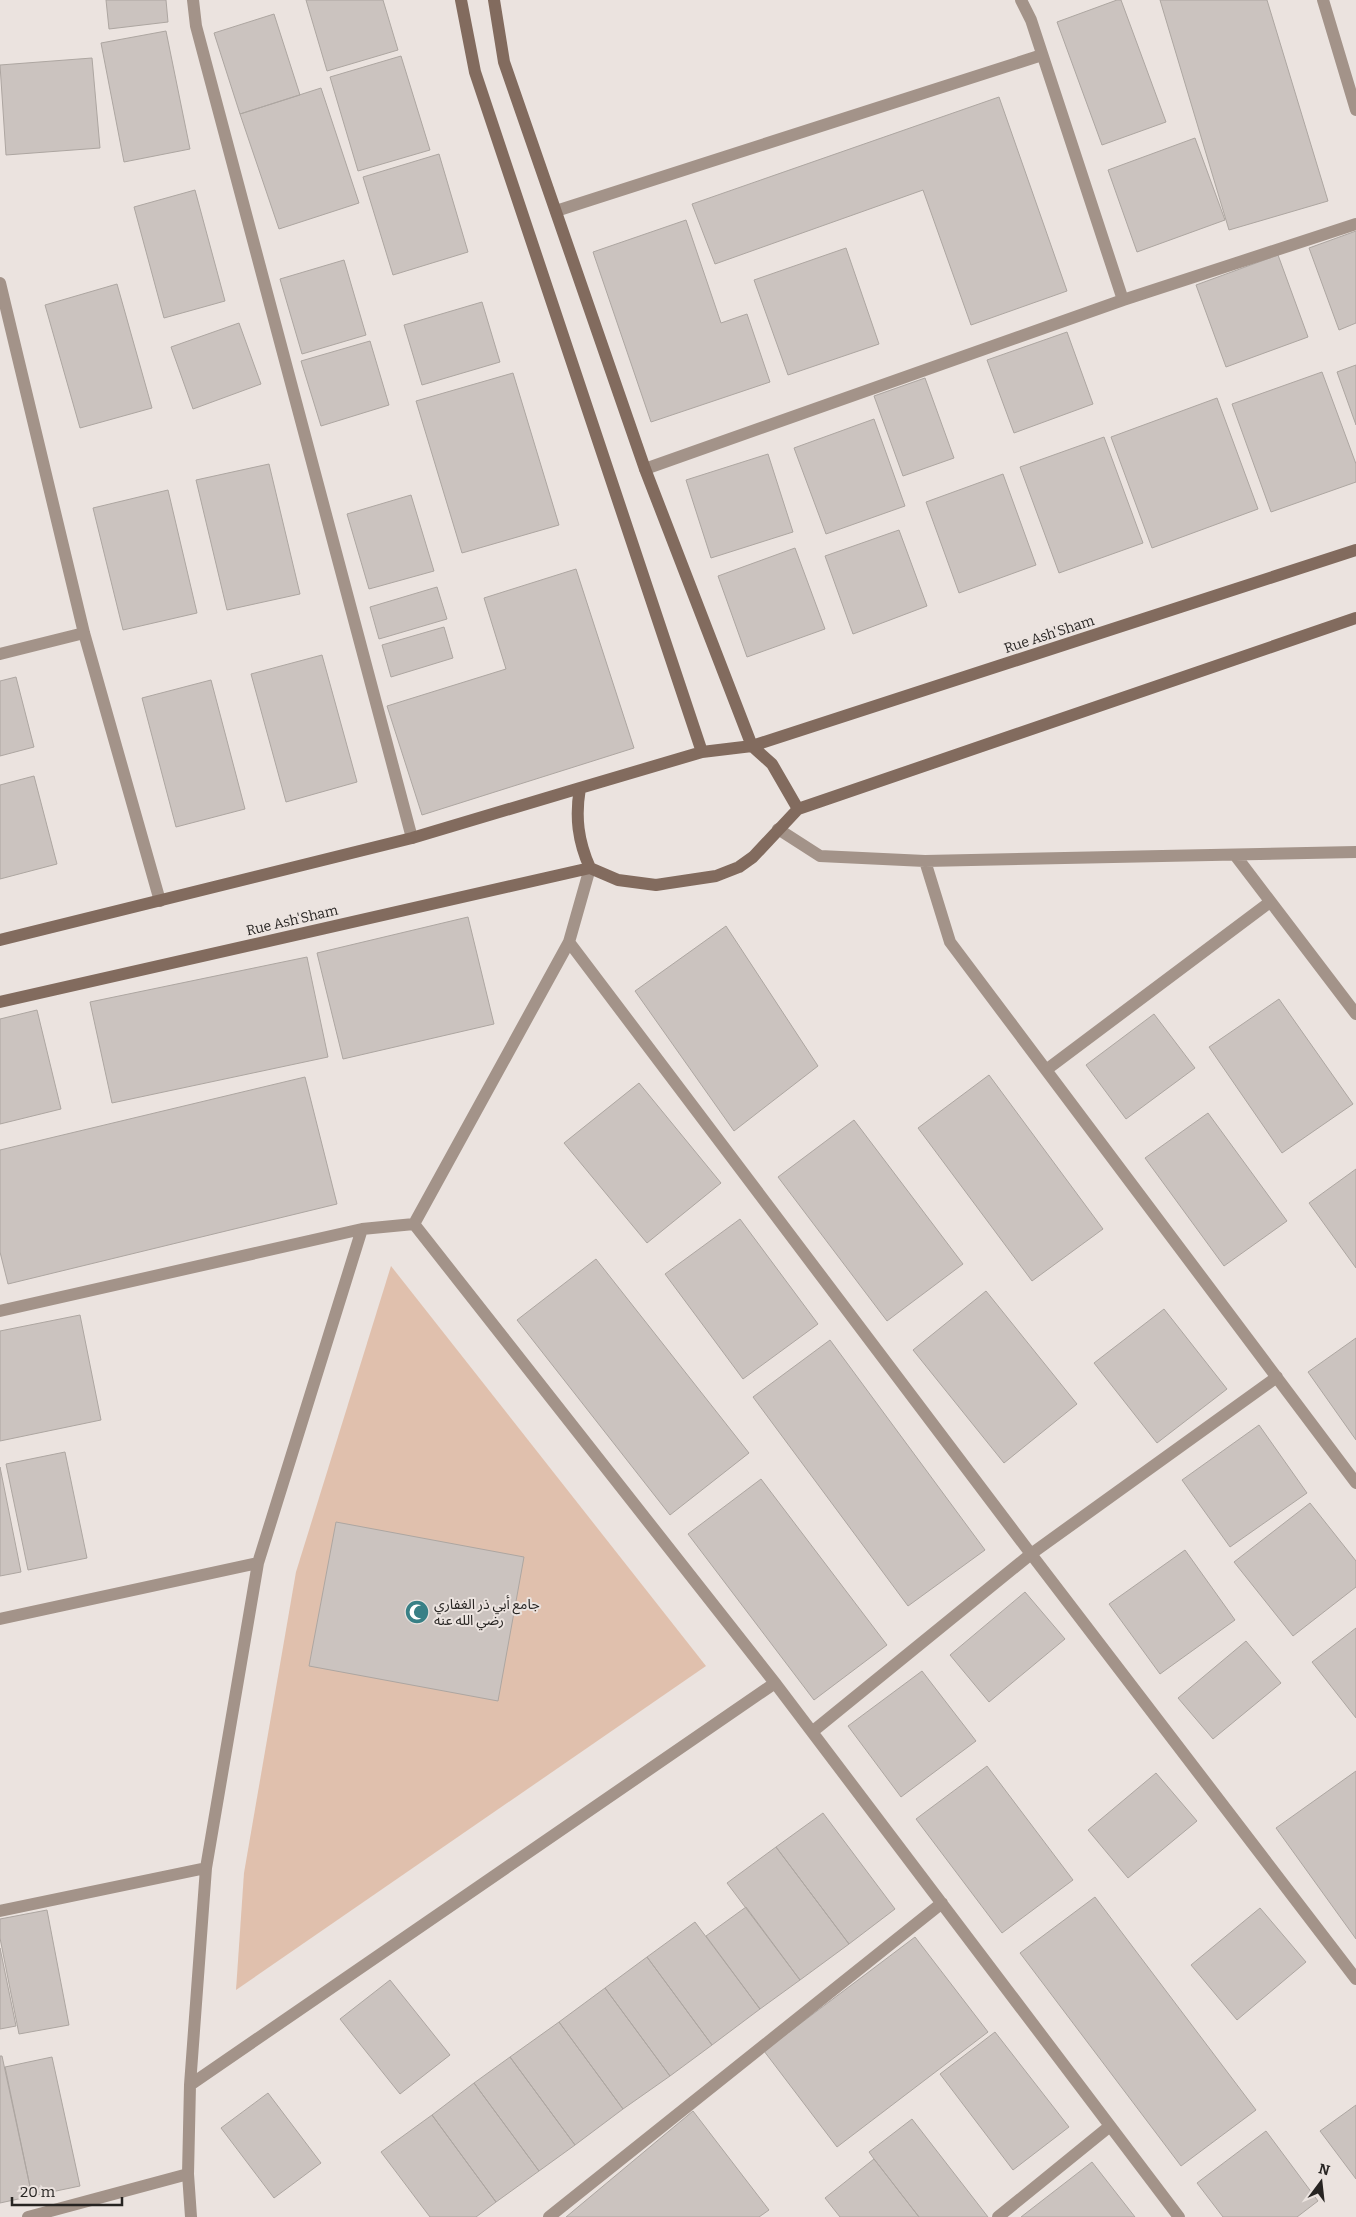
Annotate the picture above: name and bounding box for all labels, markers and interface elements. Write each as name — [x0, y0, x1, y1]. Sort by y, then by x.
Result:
street label: Rue Ash'Sham — [1002, 612, 1097, 657]
street label: Rue Ash'Sham — [244, 902, 340, 939]
place label: جامع أبي ذر الغفاري رضي الله عنه — [434, 1595, 540, 1631]
mosque icon: جامع أبي ذر الغفاري رضي الله عنه — [404, 1599, 430, 1625]
north arrow — [1296, 2157, 1346, 2207]
text: N — [1317, 2160, 1332, 2180]
scale bar — [12, 2174, 122, 2206]
text: 20 m — [20, 2183, 56, 2201]

